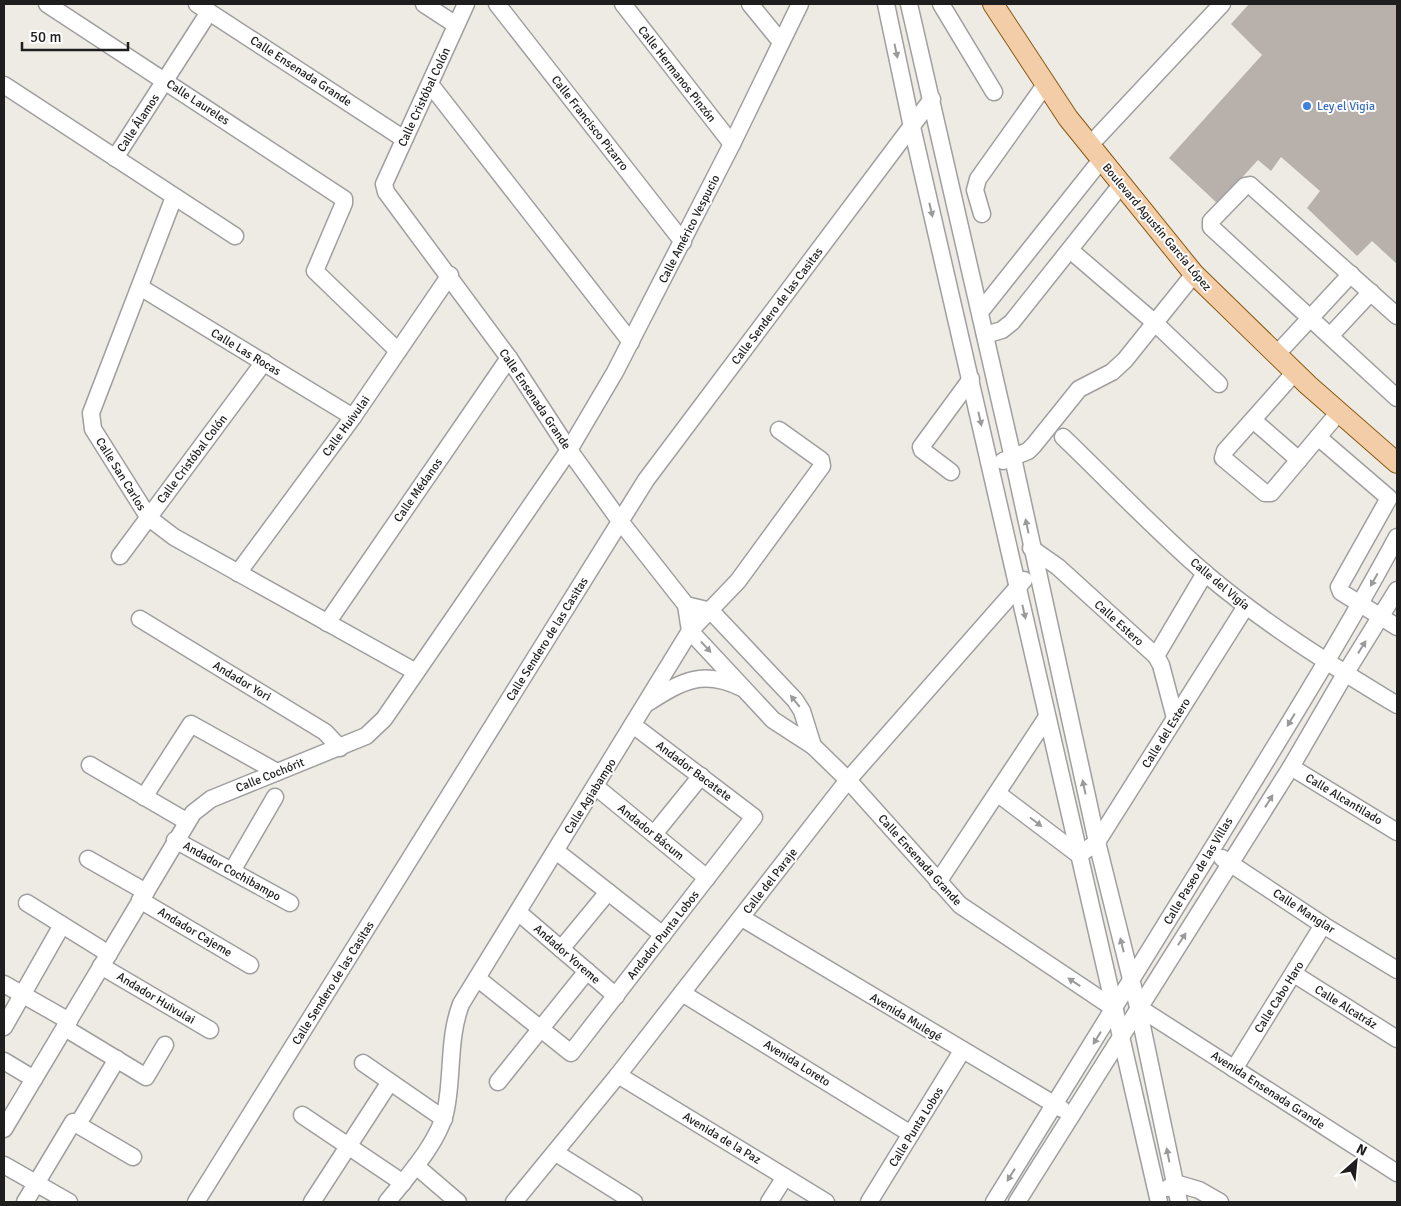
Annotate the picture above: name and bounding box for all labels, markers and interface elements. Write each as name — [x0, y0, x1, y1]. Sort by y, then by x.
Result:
scale bar — [22, 20, 129, 52]
street label: Calle Hermanos Pinzón — [634, 23, 719, 125]
text: 50 m — [30, 28, 61, 46]
street label: Calle Ensenada Grande — [247, 33, 354, 110]
one-way arrow — [892, 44, 900, 60]
street label: Calle Cristóbal Colón — [395, 45, 454, 149]
street label: Calle Francisco Pizarro — [548, 73, 631, 174]
street label: Calle Laureles — [163, 76, 232, 128]
street label: Calle Álamos — [114, 91, 163, 155]
place label: Ley el Vigia — [1317, 99, 1375, 114]
marker: Ley el Vigia — [1301, 100, 1313, 112]
street label: Boulevard Agustín García López — [1099, 160, 1214, 294]
street label: Calle Américo Vespucio — [656, 173, 723, 286]
one-way arrow — [927, 202, 935, 218]
street label: Calle Sendero de las Casitas — [728, 245, 826, 368]
street label: Calle Las Rocas — [208, 326, 284, 379]
street label: Calle Ensenada Grande — [495, 346, 574, 452]
street label: Calle Huivulai — [319, 393, 373, 460]
street label: Calle Cristóbal Colón — [154, 412, 231, 507]
one-way arrow — [976, 412, 984, 427]
street label: Calle San Carlos — [92, 435, 149, 514]
street label: Calle Médanos — [391, 455, 446, 525]
one-way arrow — [1023, 518, 1031, 533]
street label: Calle del Vigía — [1187, 555, 1252, 614]
one-way arrow — [1370, 573, 1378, 587]
street label: Calle Sendero de las Casitas — [503, 575, 592, 704]
street label: Calle Estero — [1091, 597, 1146, 649]
one-way arrow — [1020, 604, 1028, 619]
one-way arrow — [1357, 640, 1366, 654]
one-way arrow — [700, 641, 712, 653]
street label: Andador Yori — [210, 658, 274, 705]
one-way arrow — [789, 695, 800, 708]
street label: Calle del Estero — [1139, 695, 1194, 771]
one-way arrow — [1286, 713, 1296, 726]
street label: Andador Bacatete — [653, 738, 735, 805]
street label: Calle Cochórit — [234, 755, 307, 796]
street label: Calle Agiabampo — [561, 756, 620, 837]
street label: Calle Alcantilado — [1302, 771, 1385, 828]
one-way arrow — [1080, 778, 1088, 794]
one-way arrow — [1264, 795, 1274, 808]
street label: Andador Bácum — [614, 801, 687, 864]
street label: Calle Ensenada Grande — [875, 811, 965, 909]
street label: Calle Paseo de las Villas — [1160, 815, 1236, 928]
one-way arrow — [1029, 817, 1043, 827]
street label: Andador Cochibampo — [180, 838, 283, 905]
street label: Calle del Paraje — [740, 845, 801, 917]
street label: Calle Manglar — [1270, 886, 1338, 937]
street label: Andador Punta Lobos — [624, 888, 703, 983]
street label: Andador Cajeme — [155, 904, 235, 961]
street label: Calle Sendero de las Casitas — [289, 919, 378, 1048]
street label: Andador Yoreme — [530, 921, 603, 987]
one-way arrow — [1177, 932, 1187, 945]
one-way arrow — [1118, 937, 1126, 952]
street label: Calle Cabo Haro — [1251, 959, 1307, 1036]
street label: Andador Huivulai — [114, 969, 198, 1028]
one-way arrow — [1068, 977, 1081, 987]
street label: Calle Alcatráz — [1312, 982, 1380, 1033]
street label: Avenida Mulegé — [867, 990, 944, 1045]
one-way arrow — [1092, 1031, 1102, 1044]
street label: Avenida Loreto — [761, 1037, 833, 1090]
street label: Avenida Ensenada Grande — [1208, 1048, 1327, 1133]
street label: Calle Punta Lobos — [886, 1085, 947, 1170]
street label: Avenida de la Paz — [680, 1109, 764, 1168]
north arrow — [1331, 1136, 1381, 1186]
text: N — [1353, 1140, 1370, 1160]
one-way arrow — [1164, 1147, 1172, 1162]
one-way arrow — [1006, 1169, 1015, 1182]

